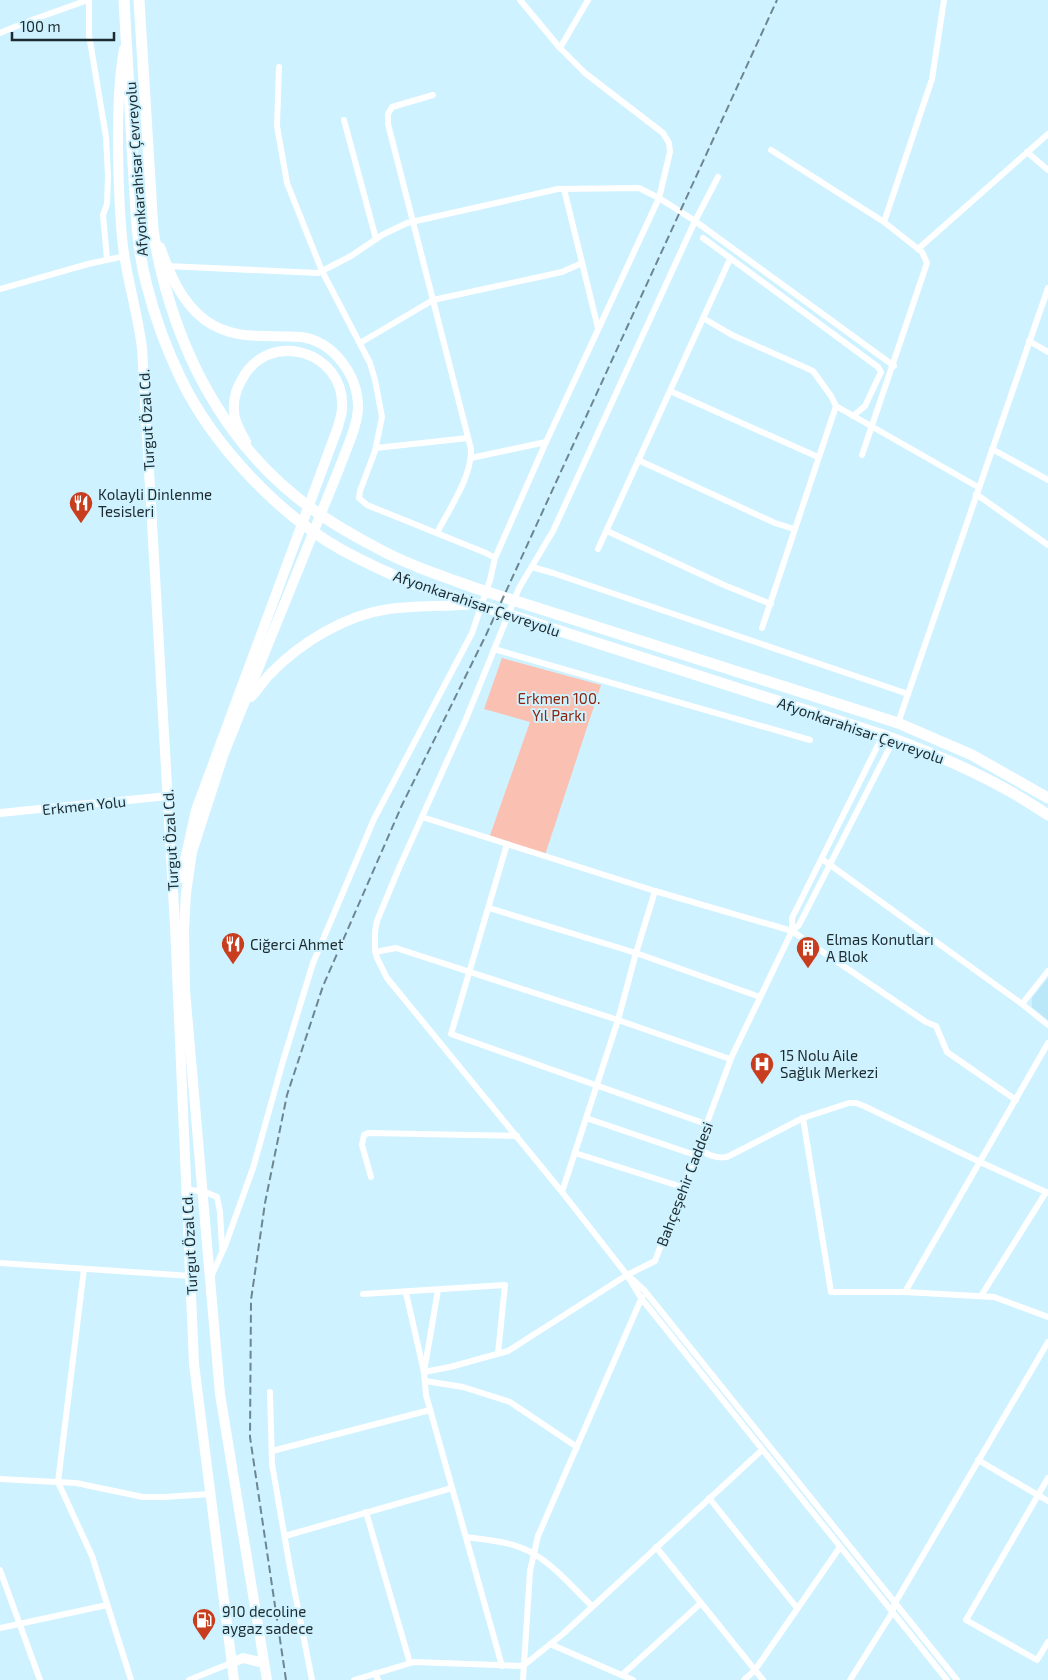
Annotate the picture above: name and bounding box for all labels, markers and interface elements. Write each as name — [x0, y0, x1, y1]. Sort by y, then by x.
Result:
scale bar — [12, 10, 115, 42]
text: 100 m — [20, 17, 61, 35]
street label: Afyonkarahisar Çevreyolu — [121, 81, 152, 257]
street label: Turgut Özal Cd. — [134, 369, 158, 471]
place label: Kolayli Dinlenme Tesisleri — [98, 485, 212, 520]
restaurant icon: Kolayli Dinlenme Tesisleri — [68, 490, 94, 524]
street label: Afyonkarahisar Çevreyolu — [391, 566, 563, 641]
park label: Erkmen 100. Yıl Parkı — [518, 689, 600, 724]
street label: Afyonkarahisar Çevreyolu — [775, 693, 947, 768]
street label: Turgut Özal Cd. — [158, 789, 182, 891]
street label: Erkmen Yolu — [41, 792, 127, 818]
place label: Elmas Konutları A Blok — [826, 930, 934, 965]
restaurant icon: Ciğerci Ahmet — [220, 931, 246, 965]
place label: Ciğerci Ahmet — [250, 935, 344, 953]
building icon: Elmas Konutları A Blok — [795, 935, 821, 969]
place label: 15 Nolu Aile Sağlık Merkezi — [780, 1046, 878, 1081]
hospital icon: 15 Nolu Aile Sağlık Merkezi — [749, 1051, 775, 1085]
street label: Bahçeşehir Caddesi — [652, 1119, 717, 1249]
street label: Turgut Özal Cd. — [177, 1193, 201, 1295]
place label: 910 decoline aygaz sadece — [222, 1602, 313, 1637]
fuel station icon: 910 decoline aygaz sadece — [191, 1607, 217, 1641]

